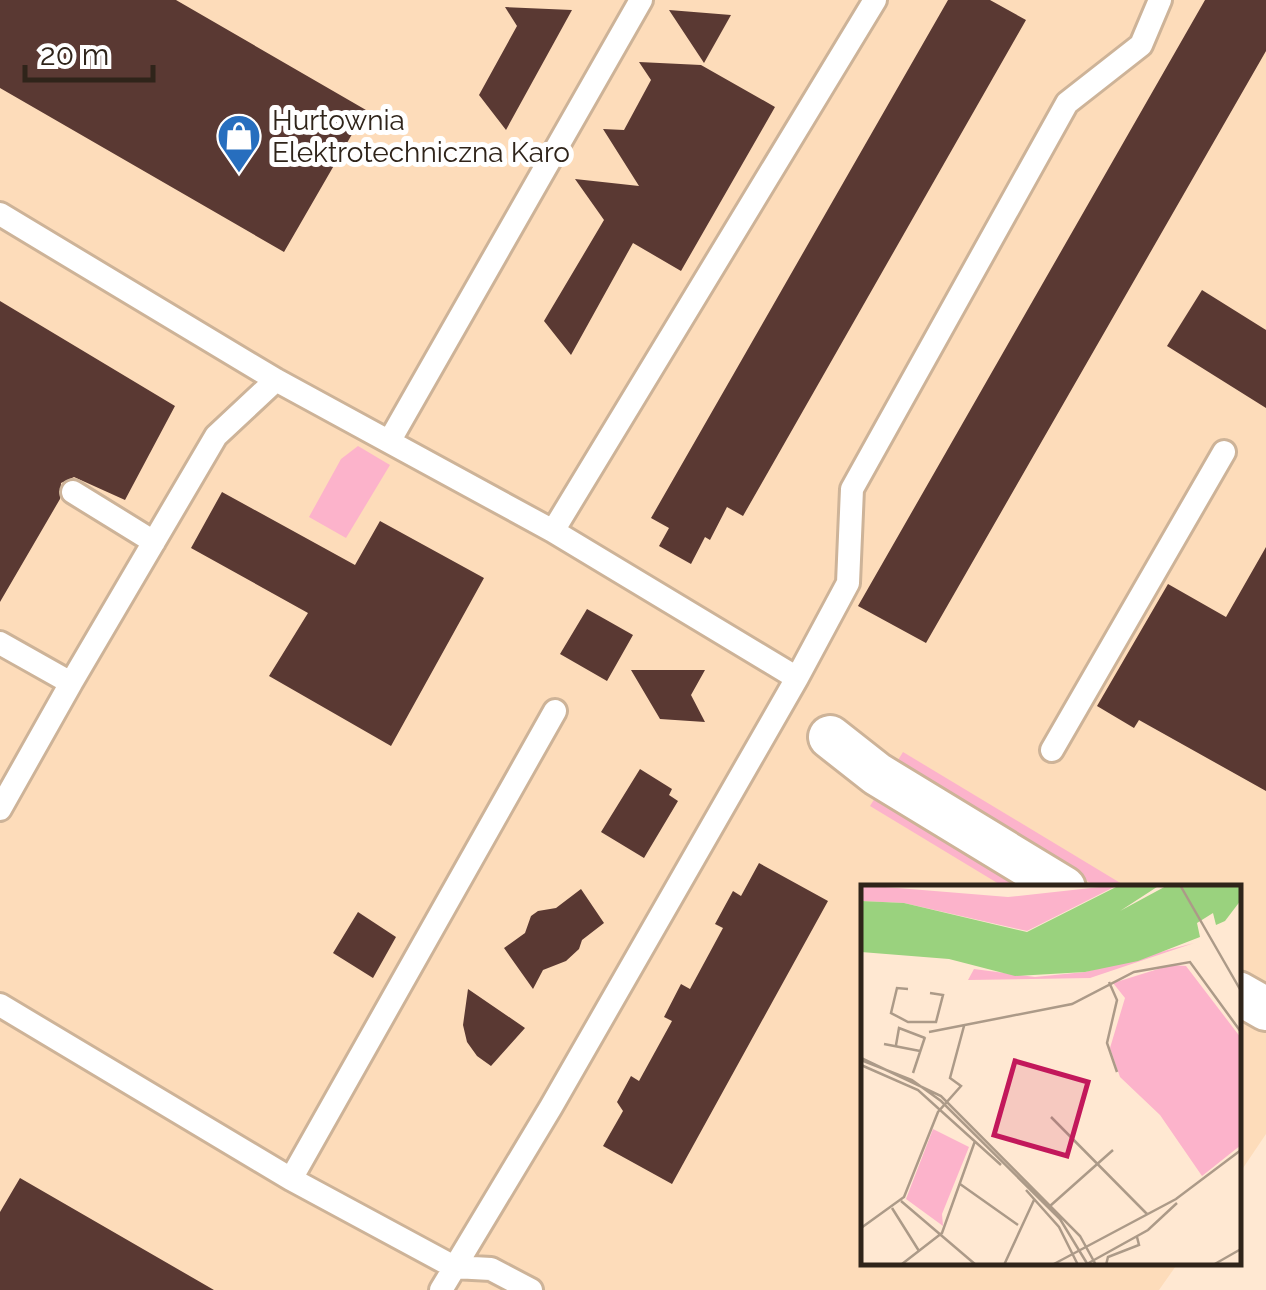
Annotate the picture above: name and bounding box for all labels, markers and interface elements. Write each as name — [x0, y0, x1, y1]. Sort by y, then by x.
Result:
scale bar — [25, 20, 152, 82]
text: 20 m — [40, 37, 109, 72]
place label: Hurtownia Elektrotechniczna Karo — [272, 104, 570, 169]
shop icon: Hurtownia Elektrotechniczna Karo — [216, 113, 262, 174]
inset map — [861, 885, 1241, 1265]

